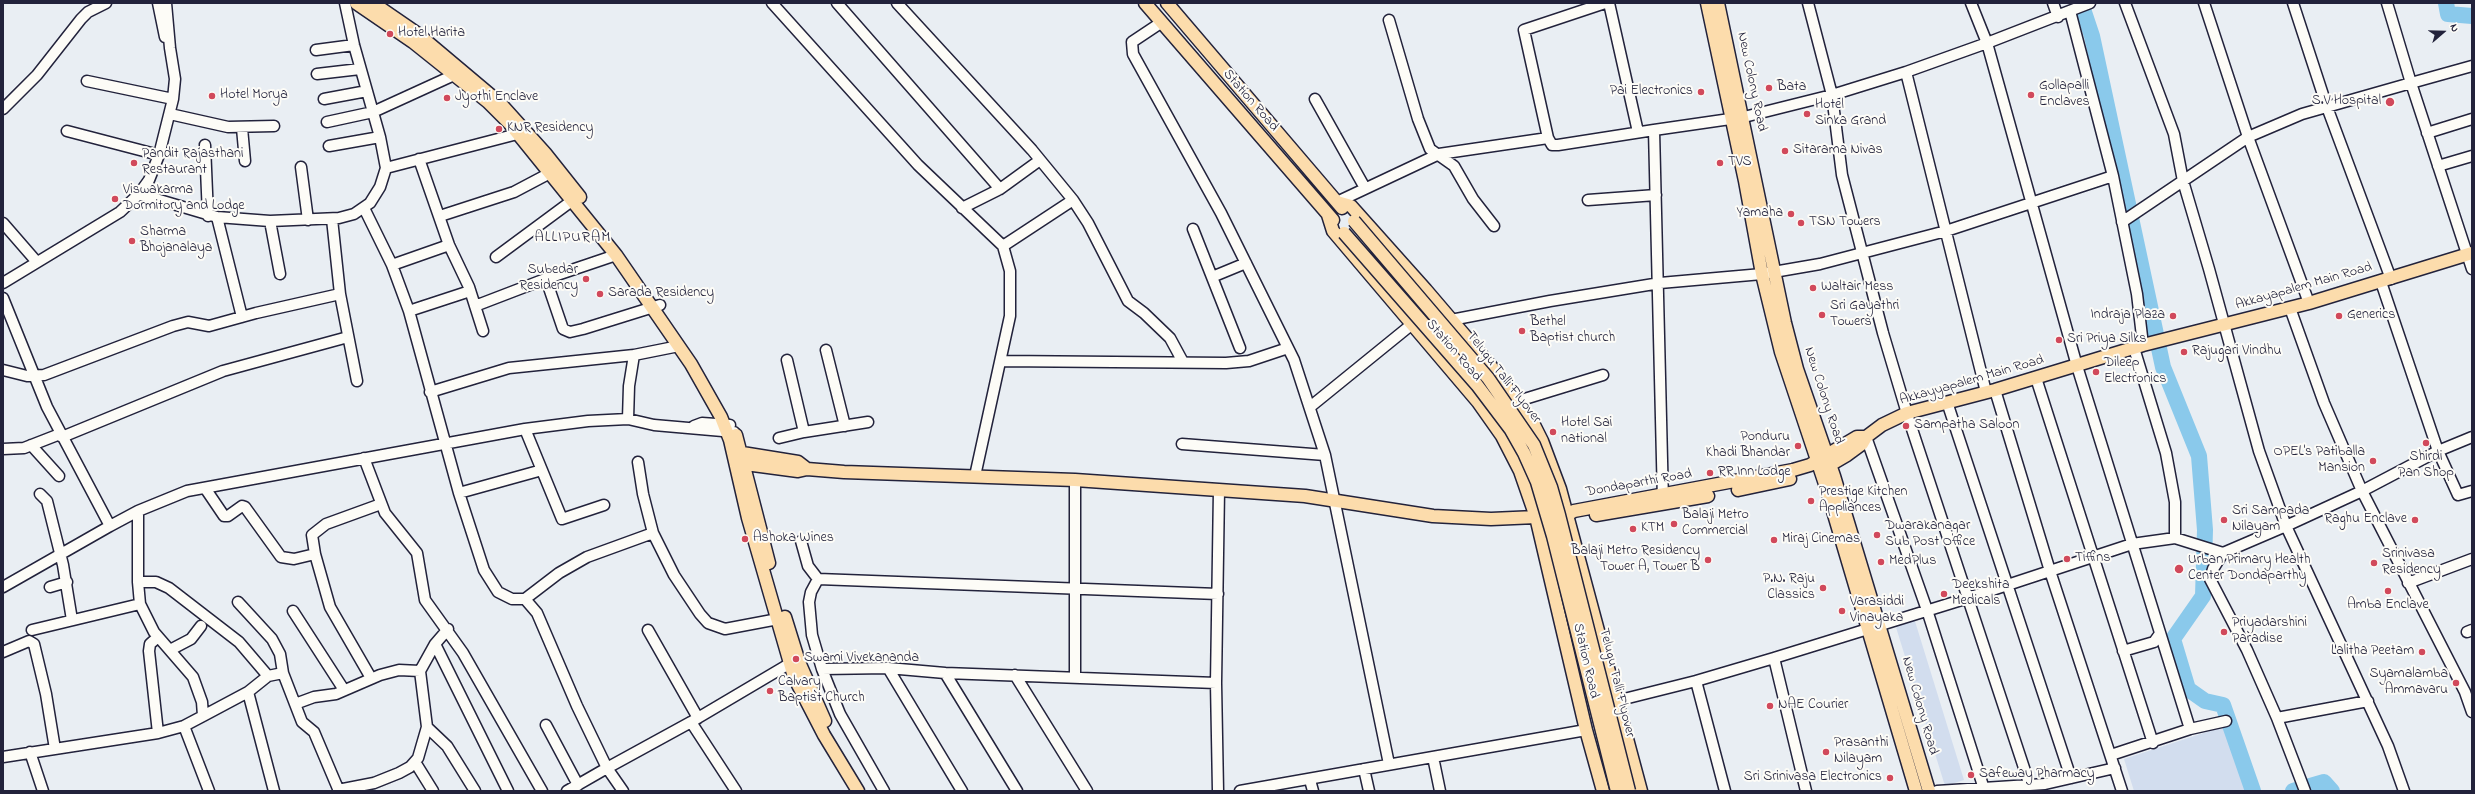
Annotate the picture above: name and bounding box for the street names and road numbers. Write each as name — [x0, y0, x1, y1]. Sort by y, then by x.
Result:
street label: New Colony Road — [1732, 31, 1770, 133]
street label: Station Road — [1219, 67, 1281, 135]
street label: Akkayapalem Main Road — [2234, 259, 2374, 315]
street label: Station Road — [1422, 317, 1484, 385]
street label: Telugu Talli Flyover — [1462, 329, 1544, 427]
street label: New Colony Road — [1799, 345, 1847, 447]
street label: Akkayyapalem Main Road — [1898, 352, 2046, 410]
street label: Dondaparthi Road — [1585, 466, 1693, 502]
street label: Station Road — [1568, 622, 1602, 700]
street label: Telugu Talli Flyover — [1594, 627, 1638, 739]
street label: New Colony Road — [1897, 655, 1941, 757]

